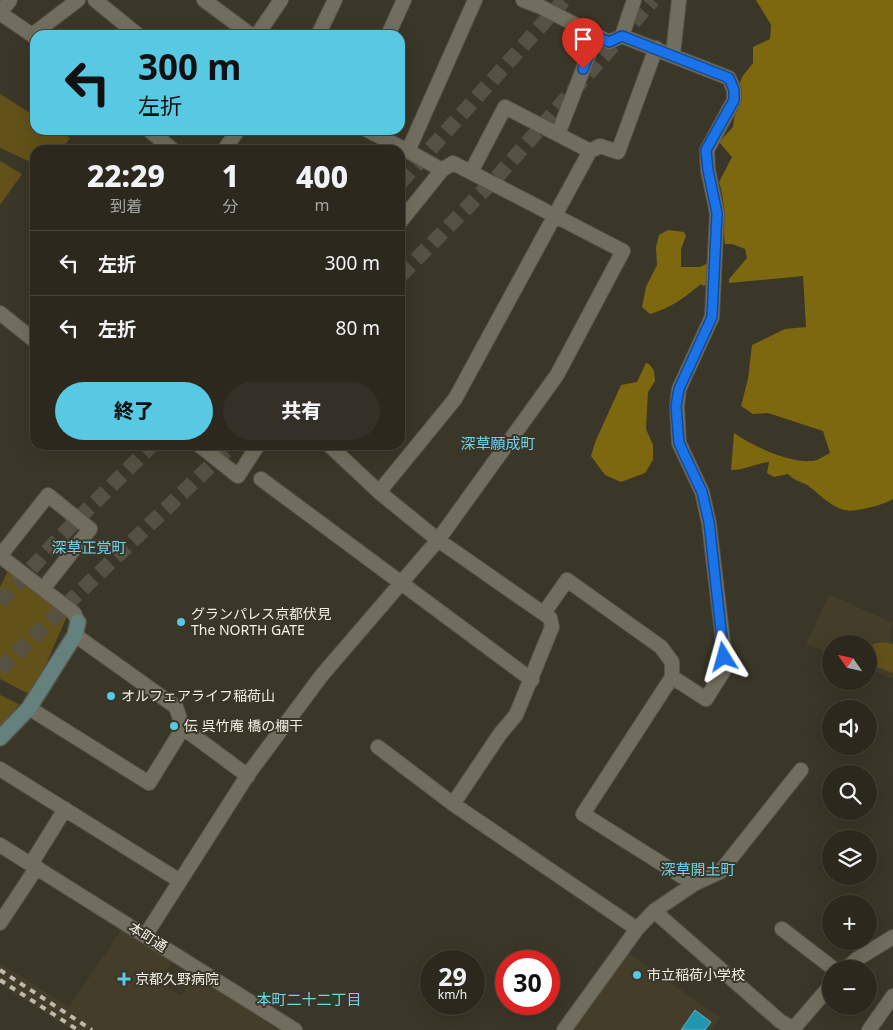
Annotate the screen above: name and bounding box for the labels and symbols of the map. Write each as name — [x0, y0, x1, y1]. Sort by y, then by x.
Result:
pin — [562, 18, 604, 69]
district label: 深草願成町 — [460, 433, 536, 453]
district label: 深草正覚町 — [51, 537, 127, 557]
place label: グランパレス京都伏見 The NORTH GATE — [191, 604, 331, 639]
marker: グランパレス京都伏見 The NORTH GATE — [175, 616, 187, 628]
position arrow — [697, 630, 749, 682]
north arrow — [822, 635, 878, 690]
place label: オルフェアライフ稲荷山 — [121, 686, 275, 705]
marker: オルフェアライフ稲荷山 — [105, 690, 117, 702]
place label: 伝 呉竹庵 橋の欄干 — [184, 716, 303, 735]
marker: 伝 呉竹庵 橋の欄干 — [168, 720, 180, 732]
district label: 深草開土町 — [660, 859, 736, 879]
street label: 本町通 — [125, 917, 171, 956]
speed limit sign: 30 — [495, 950, 560, 1015]
place label: 市立稲荷小学校 — [647, 965, 745, 984]
place label: 京都久野病院 — [135, 969, 219, 988]
marker: 市立稲荷小学校 — [631, 969, 643, 981]
marker: 京都久野病院 — [117, 972, 131, 986]
district label: 本町二十二丁目 — [256, 989, 362, 1009]

